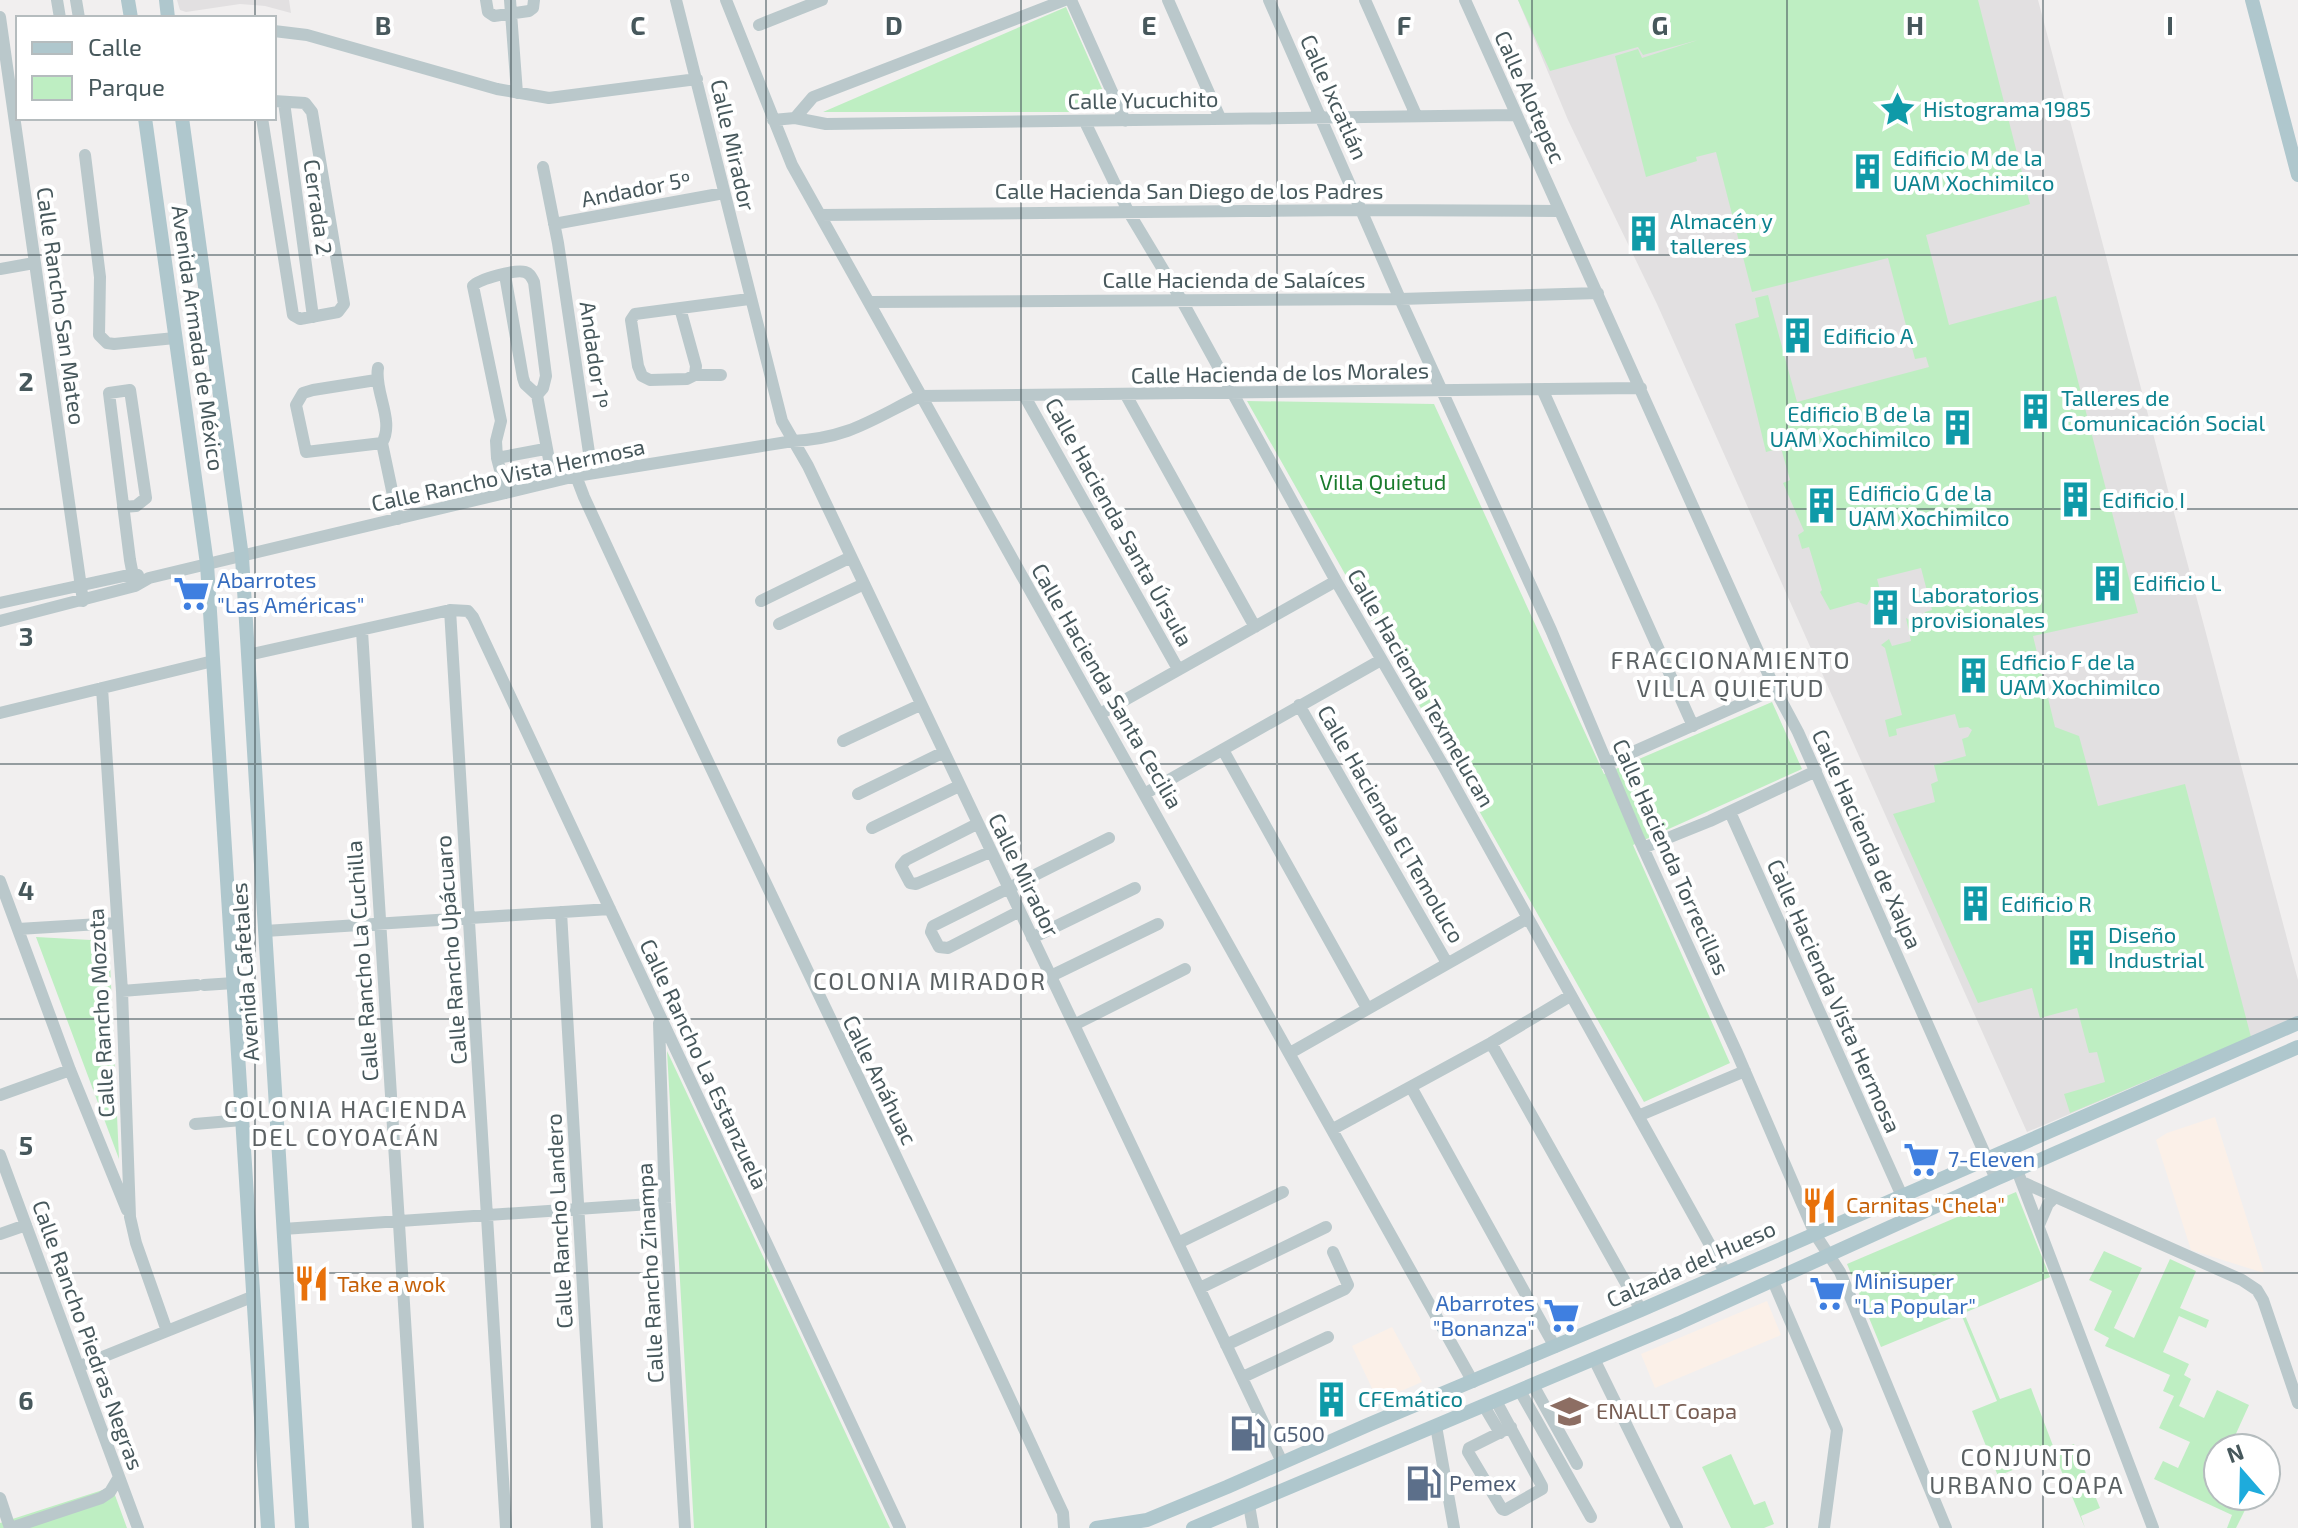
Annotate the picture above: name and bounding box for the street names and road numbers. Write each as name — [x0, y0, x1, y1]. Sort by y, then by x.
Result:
street label: Calle Alotepec — [1490, 26, 1572, 167]
street label: Calle Ixcatlán — [1296, 30, 1374, 163]
street label: Calle Mirador — [706, 77, 762, 213]
street label: Calle Yucuchito — [1067, 85, 1219, 113]
street label: Cerrada 2 — [299, 158, 339, 256]
street label: Andador 5º — [579, 165, 693, 211]
street label: Calle Hacienda San Diego de los Padres — [995, 177, 1383, 203]
street label: Calle Rancho San Mateo — [32, 185, 92, 426]
street label: Avenida Armada de México — [167, 203, 231, 472]
street label: Calle Hacienda de Salaíces — [1103, 266, 1366, 292]
street label: Andador 1º — [576, 300, 616, 410]
street label: Calle Hacienda de los Morales — [1131, 356, 1429, 388]
street label: Calle Hacienda Santa Úrsula — [1041, 393, 1199, 650]
street label: Calle Rancho Vista Hermosa — [369, 432, 647, 516]
street label: Calle Hacienda Santa Cecilia — [1027, 558, 1189, 813]
street label: Calle Hacienda Texmelucan — [1343, 564, 1501, 811]
street label: Calle Hacienda El Temoluco — [1313, 700, 1471, 947]
street label: Calle Hacienda de Xalpa — [1808, 725, 1928, 952]
street label: Calle Hacienda Torrecillas — [1608, 735, 1736, 979]
street label: Calle Mirador — [984, 809, 1066, 941]
street label: Calle Rancho Upácuaro — [429, 835, 471, 1066]
street label: Calle Rancho La Cuchilla — [340, 840, 382, 1082]
street label: Calle Hacienda Vista Hermosa — [1763, 855, 1907, 1136]
street label: Avenida Cafetales — [225, 882, 263, 1062]
street label: Calle Rancho Mozota — [82, 908, 118, 1118]
street label: Calle Rancho La Estanzuela — [635, 934, 774, 1193]
street label: Calle Anáhuac — [838, 1011, 923, 1148]
street label: Calle Rancho Landero — [539, 1113, 577, 1329]
street label: Calle Rancho Zinampa — [630, 1162, 668, 1384]
street label: Calle Rancho Piedras Negras — [28, 1196, 150, 1473]
street label: Calzada del Hueso — [1602, 1214, 1779, 1312]

